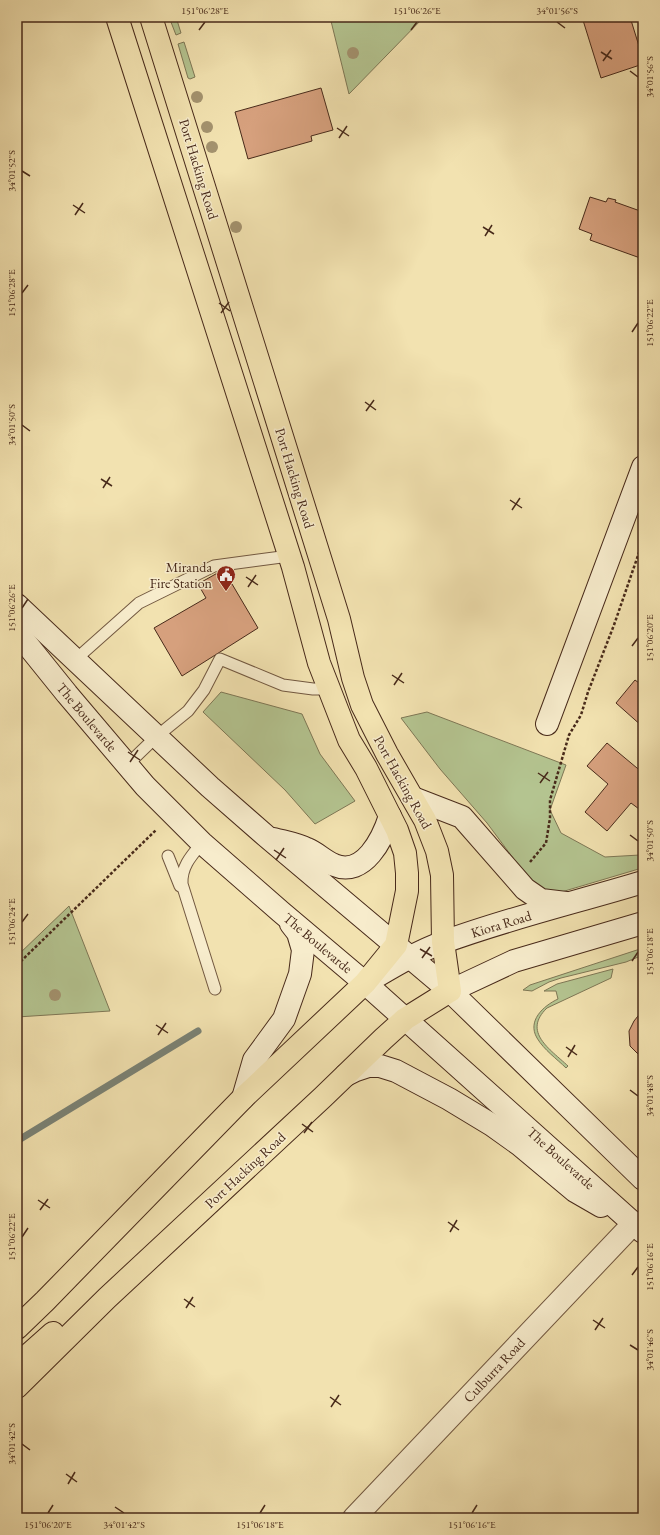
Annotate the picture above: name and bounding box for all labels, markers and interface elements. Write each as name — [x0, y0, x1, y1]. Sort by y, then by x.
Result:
text: 151°06'28"E — [181, 4, 229, 17]
text: 151°06'26"E — [393, 4, 441, 17]
text: 34°01'56"S — [536, 4, 578, 17]
text: 34°01'56"S — [643, 56, 656, 98]
street label: Port Hacking Road — [175, 117, 223, 222]
text: 34°01'52"S — [5, 150, 18, 192]
text: 151°06'28"E — [5, 269, 18, 317]
text: 151°06'22"E — [643, 299, 656, 347]
text: 34°01'50"S — [5, 404, 18, 446]
street label: Port Hacking Road — [271, 426, 319, 531]
place label: Miranda Fire Station — [150, 558, 213, 592]
public building icon: Miranda Fire Station — [215, 564, 237, 592]
text: 151°06'26"E — [5, 584, 18, 632]
text: 151°06'20"E — [643, 614, 656, 662]
street label: The Boulevarde — [53, 679, 122, 756]
street label: Port Hacking Road — [370, 732, 437, 833]
text: 34°01'50"S — [643, 820, 656, 862]
text: 151°06'24"E — [5, 898, 18, 946]
street label: Kiora Road — [469, 906, 534, 942]
street label: The Boulevarde — [280, 909, 357, 978]
text: 151°06'18"E — [643, 928, 656, 976]
text: 34°01'48"S — [643, 1075, 656, 1117]
street label: The Boulevarde — [523, 1123, 599, 1193]
street label: Port Hacking Road — [201, 1127, 290, 1212]
text: 151°06'22"E — [5, 1213, 18, 1261]
text: 151°06'16"E — [643, 1243, 656, 1291]
text: 34°01'46"S — [643, 1329, 656, 1371]
street label: Culburra Road — [459, 1333, 529, 1406]
text: 34°01'42"S — [5, 1423, 18, 1465]
text: 151°06'20"E — [24, 1518, 72, 1531]
text: 34°01'42"S — [103, 1518, 145, 1531]
text: 151°06'18"E — [236, 1518, 284, 1531]
text: 151°06'16"E — [448, 1518, 496, 1531]

